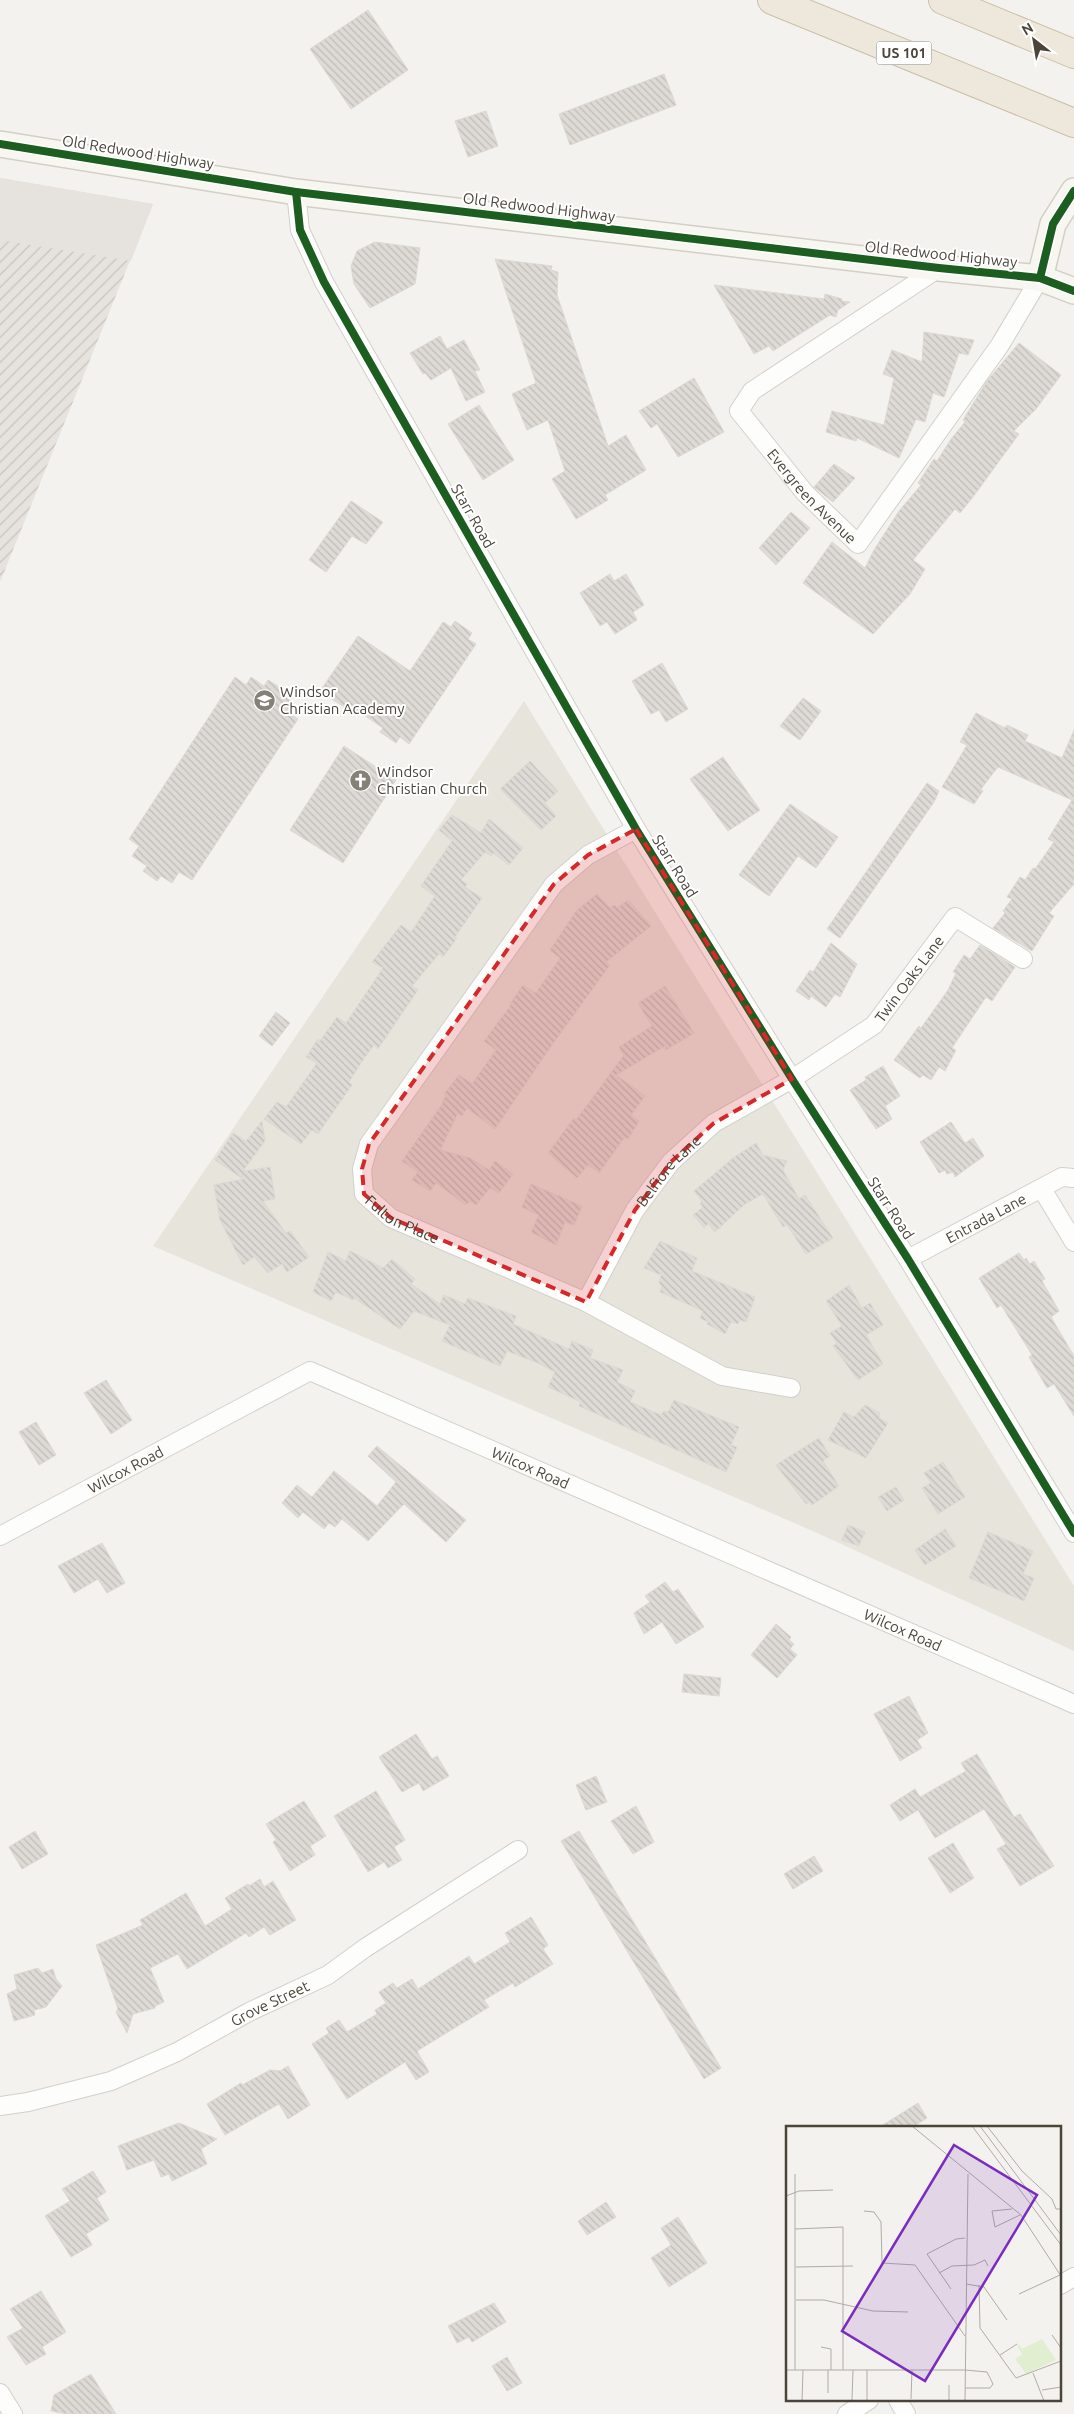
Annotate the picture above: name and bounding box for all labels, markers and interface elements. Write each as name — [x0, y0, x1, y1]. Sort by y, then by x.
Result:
north arrow — [1009, 15, 1059, 65]
text: N — [1019, 19, 1036, 38]
road number: US 101 — [876, 42, 932, 64]
street label: Old Redwood Highway — [61, 132, 215, 172]
street label: Old Redwood Highway — [462, 189, 616, 225]
street label: Old Redwood Highway — [864, 238, 1018, 270]
street label: Evergreen Avenue — [764, 445, 860, 547]
street label: Starr Road — [448, 481, 498, 551]
place label: Windsor Christian Academy — [280, 683, 404, 717]
school or university icon: Windsor Christian Academy — [252, 688, 276, 712]
place label: Windsor Christian Church — [377, 763, 487, 797]
church icon: Windsor Christian Church — [349, 768, 373, 792]
street label: Starr Road — [649, 831, 701, 901]
street label: Twin Oaks Lane — [871, 932, 947, 1025]
street label: Belfiore Lane — [632, 1131, 704, 1210]
street label: Starr Road — [865, 1174, 917, 1242]
street label: Entrada Lane — [943, 1189, 1029, 1246]
street label: Fulton Place — [362, 1191, 442, 1246]
street label: Wilcox Road — [85, 1442, 166, 1496]
street label: Wilcox Road — [489, 1443, 572, 1492]
street label: Wilcox Road — [862, 1605, 944, 1654]
street label: Grove Street — [227, 1977, 312, 2029]
inset map — [786, 2126, 1062, 2402]

